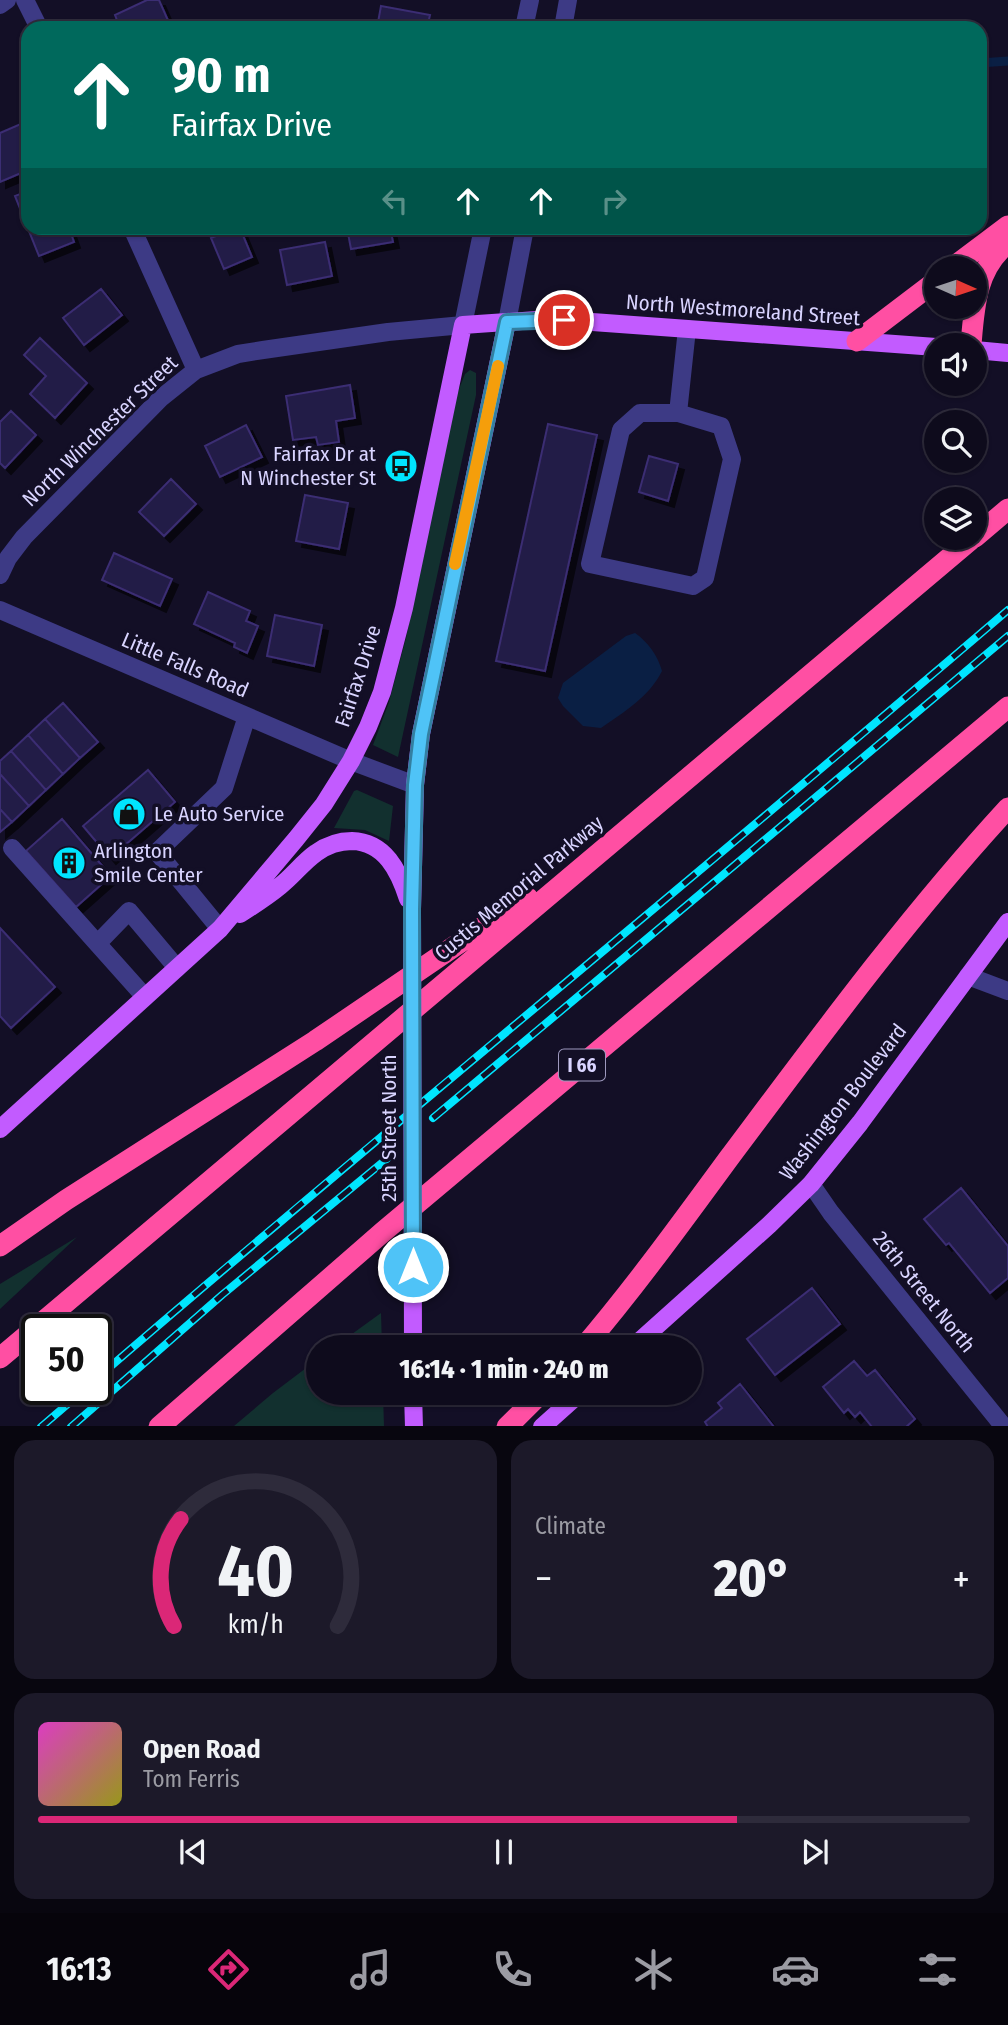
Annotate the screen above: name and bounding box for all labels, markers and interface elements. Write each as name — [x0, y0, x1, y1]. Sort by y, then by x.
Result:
text: 90 m — [171, 46, 271, 105]
icon: ahead — [56, 49, 147, 140]
text: Fairfax Drive — [171, 106, 332, 144]
icon: left — [376, 182, 414, 220]
icon: ahead — [449, 182, 487, 220]
icon: ahead — [522, 182, 560, 220]
icon: right — [595, 182, 633, 220]
north arrow — [924, 256, 987, 318]
map controls — [924, 256, 987, 550]
street label: North Westmoreland Street — [625, 289, 861, 331]
pin — [534, 290, 594, 350]
icon: arrive — [545, 301, 583, 339]
button: sound — [924, 333, 987, 396]
street label: North Winchester Street — [17, 350, 183, 512]
button: search — [924, 410, 987, 473]
place label: Fairfax Dr at N Winchester St — [240, 441, 376, 491]
bus stop icon: Fairfax Dr at N Winchester St — [382, 447, 420, 485]
button: layers — [924, 487, 987, 550]
street label: Fairfax Drive — [329, 622, 387, 730]
street label: Little Falls Road — [118, 627, 252, 703]
shop icon: Le Auto Service — [110, 795, 148, 833]
place label: Le Auto Service — [154, 801, 284, 827]
street label: Custis Memorial Parkway — [429, 809, 609, 966]
place label: Arlington Smile Center — [94, 838, 203, 888]
building icon: Arlington Smile Center — [50, 844, 88, 882]
street label: Washington Boulevard — [774, 1018, 912, 1186]
road number: I 66 — [559, 1050, 605, 1080]
street label: 25th Street North — [376, 1054, 402, 1202]
street label: 26th Street North — [867, 1226, 981, 1358]
position arrow — [376, 1230, 450, 1304]
speed limit sign: 50 — [21, 1314, 112, 1405]
text: 16:14 · 1 min · 240 m — [399, 1354, 609, 1385]
text: Climate — [535, 1512, 606, 1540]
text: 40 — [217, 1528, 294, 1615]
text: 20° — [714, 1547, 791, 1610]
text: − — [535, 1556, 552, 1602]
text: + — [953, 1556, 970, 1602]
text: km/h — [228, 1609, 283, 1639]
text: Open Road — [143, 1734, 261, 1765]
text: Tom Ferris — [143, 1765, 240, 1793]
icon: previous — [174, 1833, 212, 1871]
icon: pause — [485, 1833, 523, 1871]
icon: next — [796, 1833, 834, 1871]
icon: directions — [204, 1945, 253, 1994]
icon: music — [346, 1945, 395, 1994]
icon: phone — [488, 1945, 537, 1994]
icon: climate — [629, 1945, 678, 1994]
icon: car — [771, 1945, 820, 1994]
icon: filters — [913, 1945, 962, 1994]
text: 16:13 — [46, 1950, 112, 1988]

